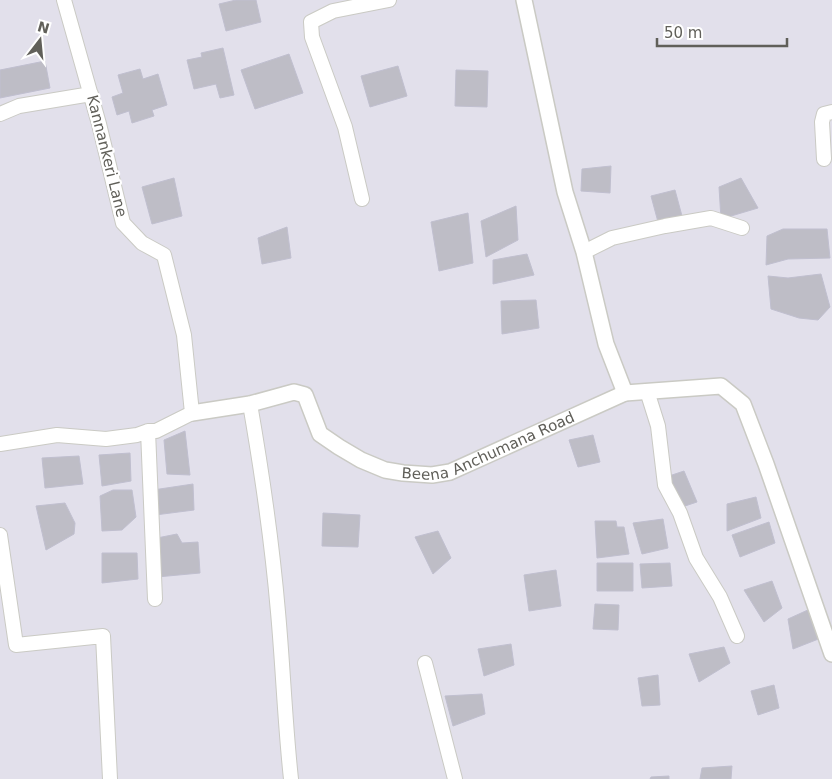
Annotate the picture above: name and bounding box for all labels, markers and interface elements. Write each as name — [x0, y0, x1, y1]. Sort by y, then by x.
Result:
north arrow — [15, 15, 65, 65]
scale bar — [657, 15, 787, 47]
text: N — [36, 18, 51, 37]
text: 50 m — [664, 24, 702, 42]
street label: Kannankeri Lane — [83, 93, 131, 219]
street label: Beena Anchumana Road — [401, 408, 577, 484]

